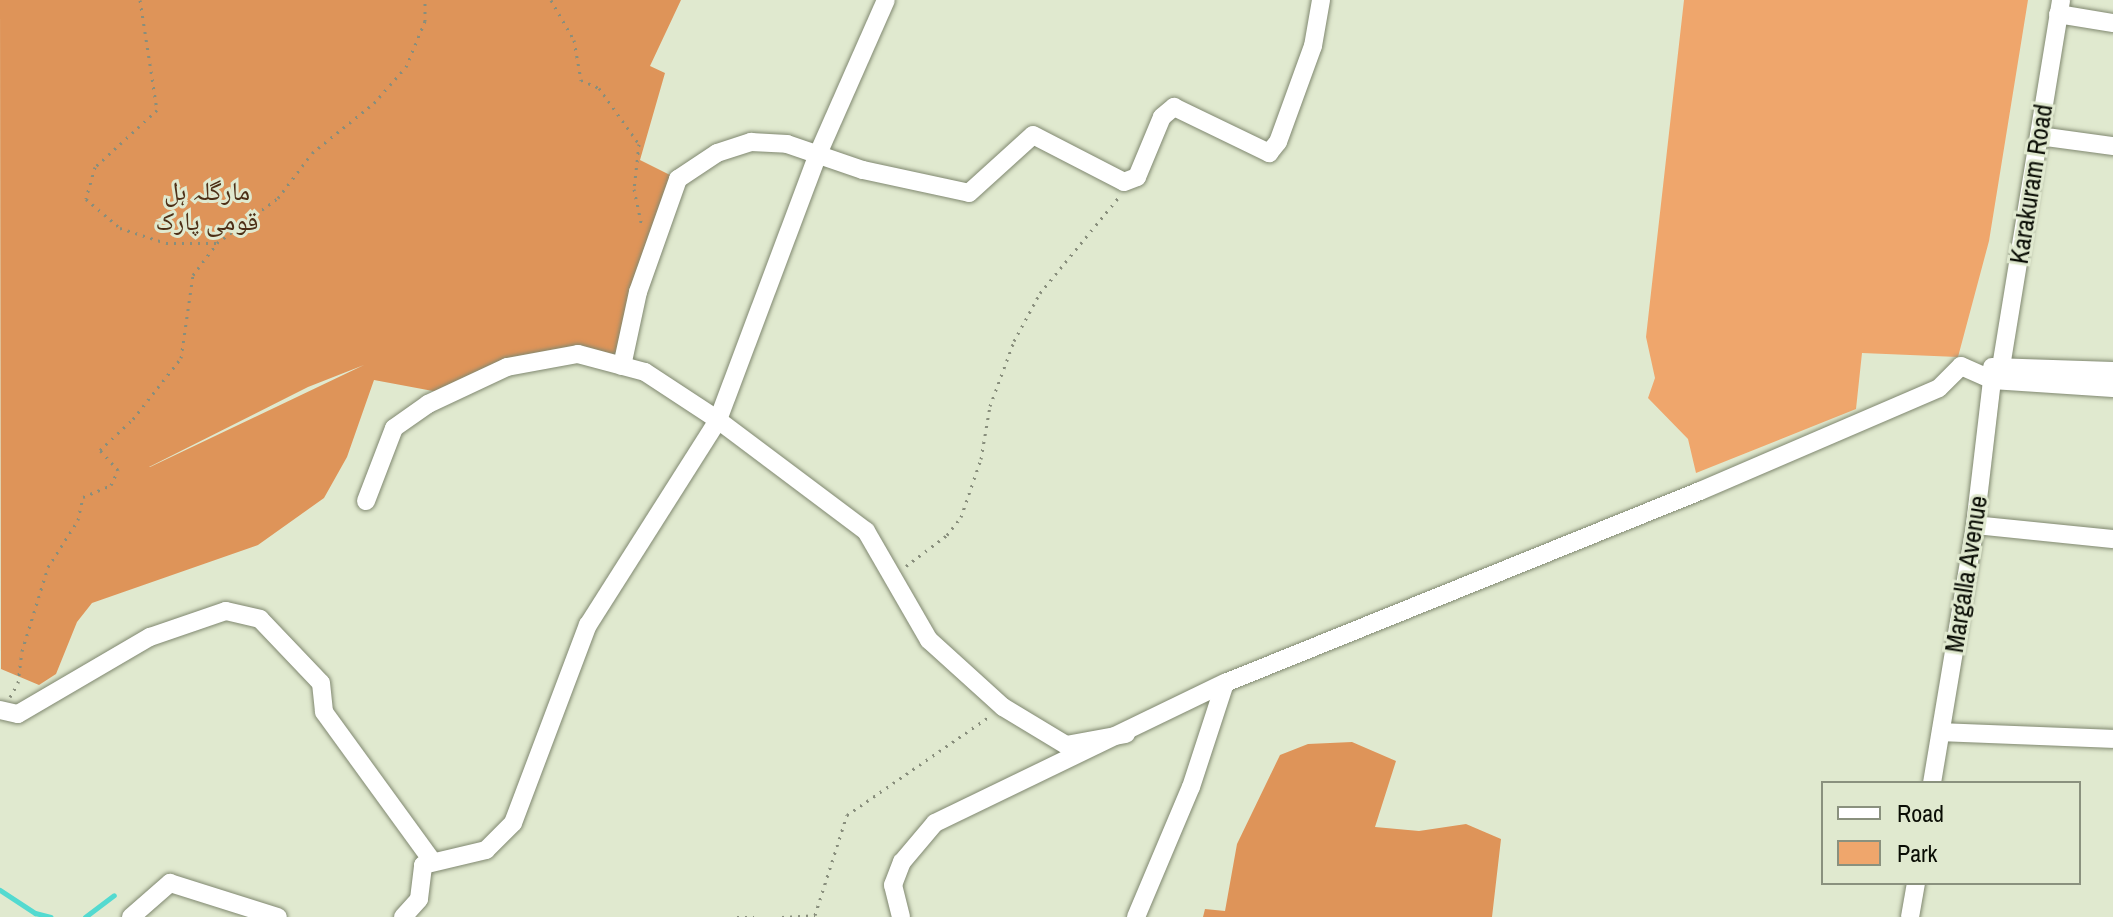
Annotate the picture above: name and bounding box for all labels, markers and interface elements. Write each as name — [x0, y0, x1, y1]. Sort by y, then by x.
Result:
street label: Karakuram Road — [2003, 102, 2059, 266]
park label: مارگلہ ہل قومی پارک — [155, 175, 259, 236]
street label: Margalla Avenue — [1938, 493, 1994, 655]
legend — [1821, 781, 2081, 885]
text: Road — [1897, 797, 1944, 829]
text: Park — [1897, 837, 1937, 869]

